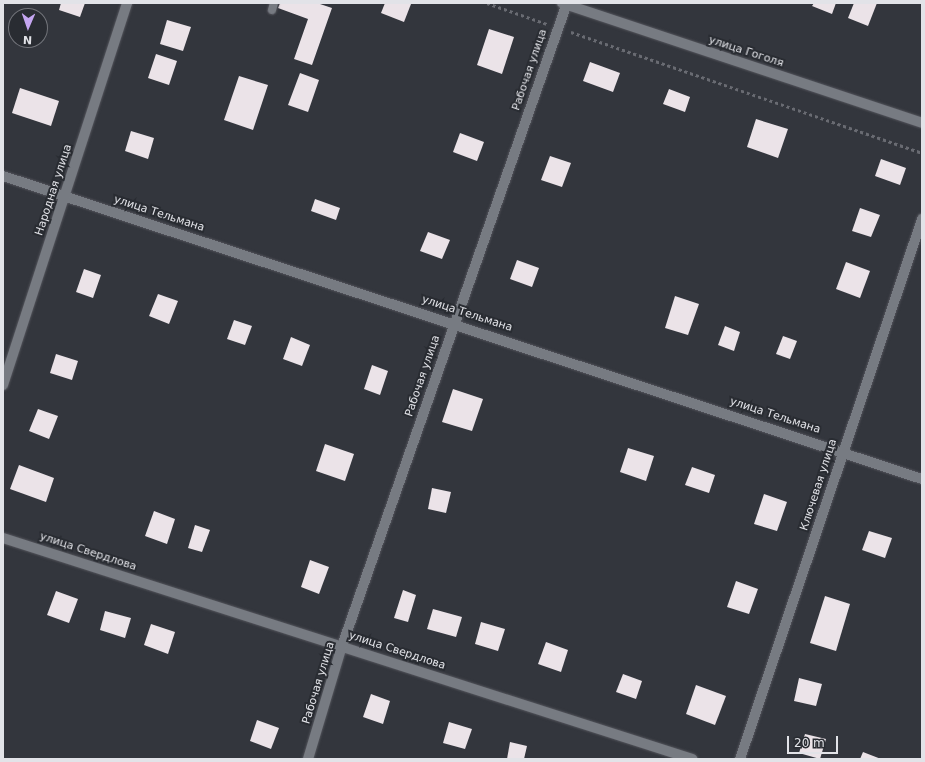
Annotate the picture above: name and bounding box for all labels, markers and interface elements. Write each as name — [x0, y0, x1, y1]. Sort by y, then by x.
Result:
north arrow — [8, 8, 48, 48]
street label: Рабочая улица — [510, 28, 550, 112]
text: N — [23, 33, 32, 46]
street label: улица Гоголя — [707, 34, 785, 70]
street label: Народная улица — [33, 143, 75, 237]
street label: улица Тельмана — [112, 193, 206, 235]
street label: улица Тельмана — [420, 293, 514, 335]
street label: Рабочая улица — [403, 334, 443, 418]
street label: улица Тельмана — [728, 395, 822, 437]
street label: Ключевая улица — [798, 437, 840, 533]
street label: улица Свердлова — [38, 530, 138, 574]
street label: улица Свердлова — [347, 629, 447, 673]
street label: Рабочая улица — [300, 640, 338, 726]
scale bar — [789, 728, 840, 754]
text: 20 m — [794, 736, 825, 750]

